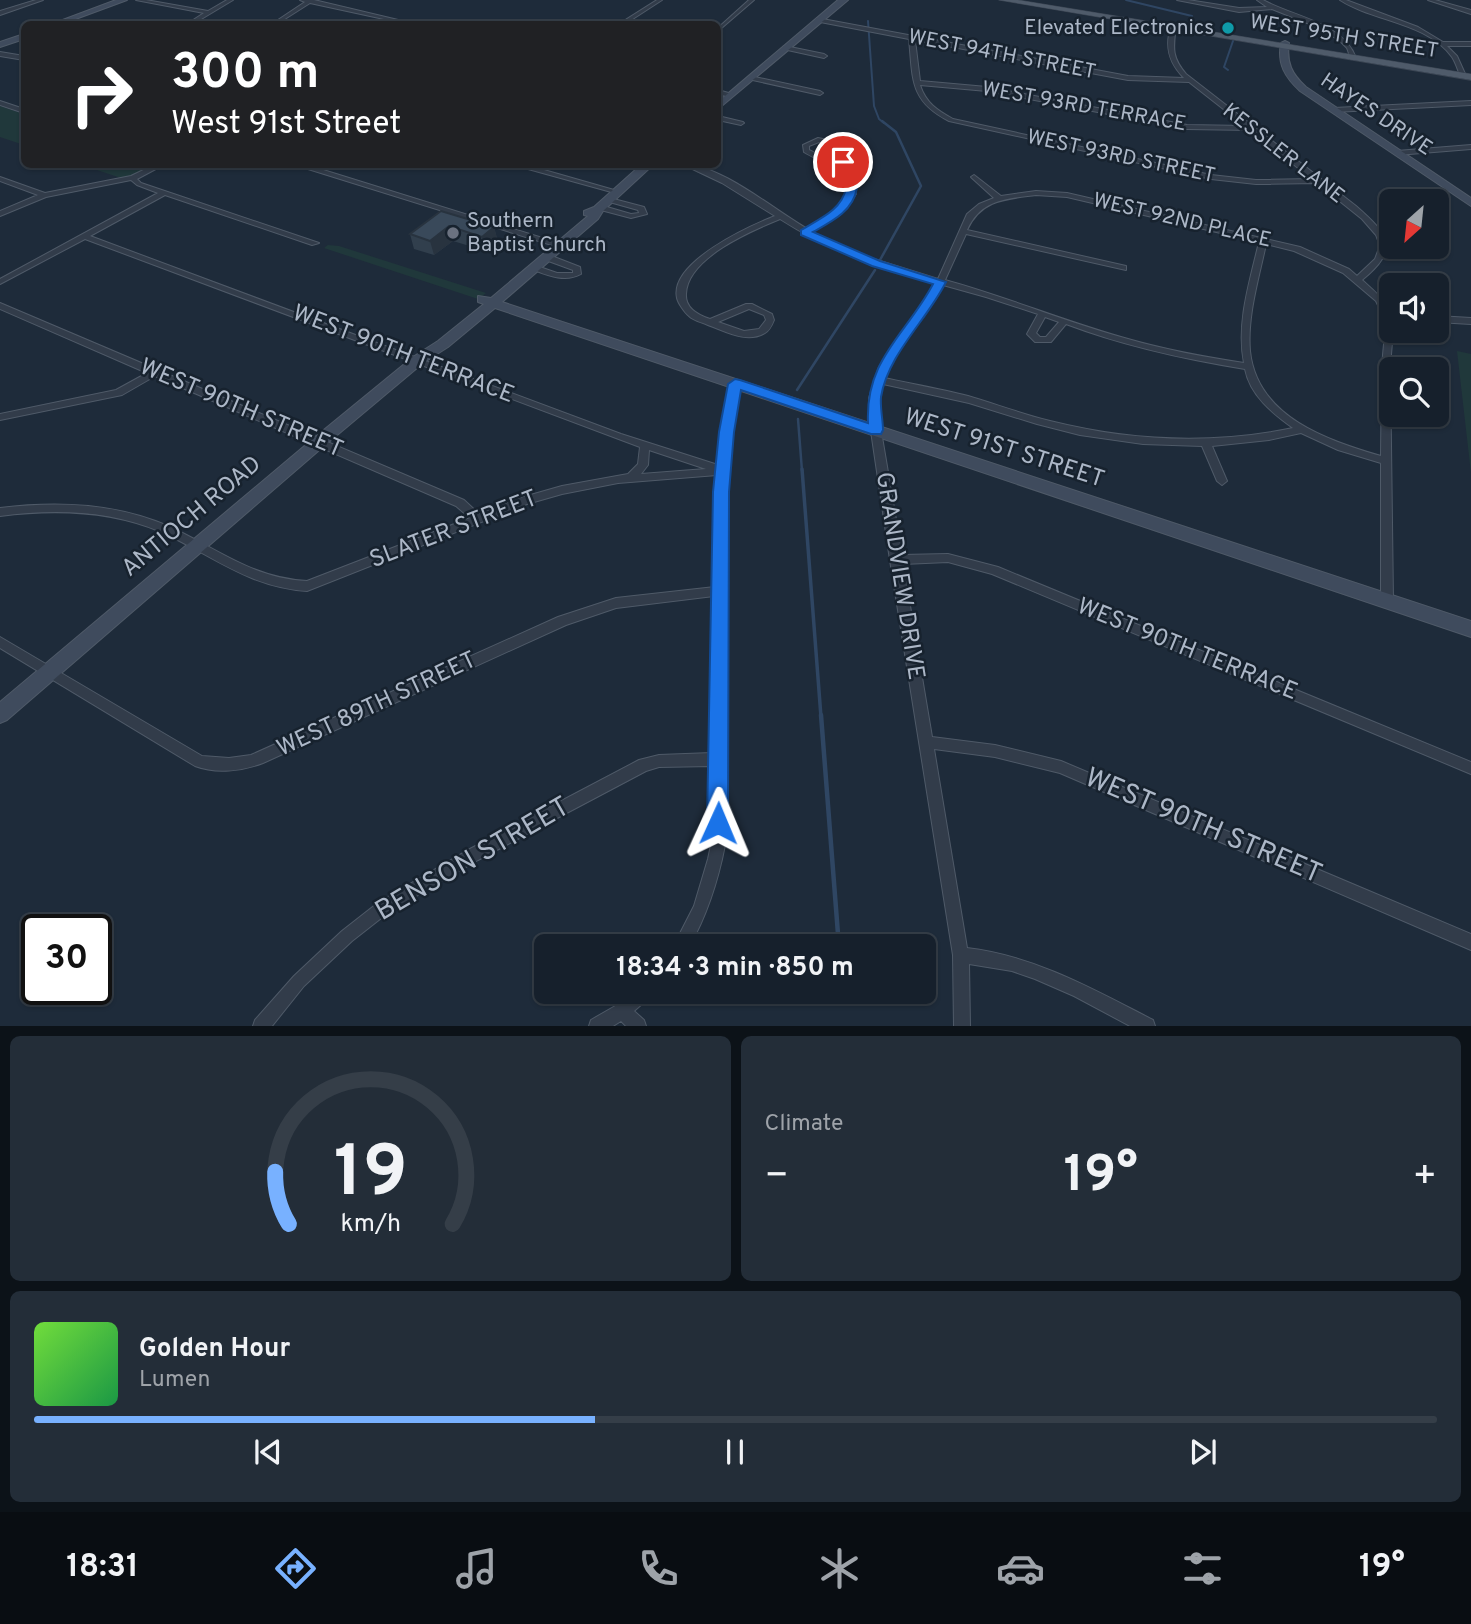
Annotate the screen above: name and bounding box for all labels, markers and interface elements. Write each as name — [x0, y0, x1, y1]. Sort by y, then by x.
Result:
street label: WEST 95TH STREET — [1248, 9, 1440, 65]
place label: Elevated Electronics — [1024, 15, 1214, 42]
marker: Elevated Electronics — [1220, 20, 1236, 36]
street label: WEST 94TH STREET — [906, 24, 1098, 86]
text: 300 m — [171, 44, 319, 106]
icon: right — [56, 49, 147, 140]
street label: HAYES DRIVE — [1315, 68, 1437, 162]
street label: WEST 93RD TERRACE — [980, 76, 1188, 138]
street label: KESSLER LANE — [1216, 98, 1350, 210]
text: West 91st Street — [171, 105, 401, 145]
street label: WEST 93RD STREET — [1024, 124, 1218, 190]
pin — [813, 132, 873, 192]
icon: arrive — [824, 143, 862, 181]
street label: WEST 92ND PLACE — [1090, 187, 1274, 255]
north arrow — [1379, 189, 1449, 259]
map controls — [1379, 189, 1449, 427]
place label: Southern Baptist Church — [467, 208, 607, 259]
marker: Southern Baptist Church — [445, 225, 461, 241]
button: sound — [1379, 273, 1449, 343]
street label: WEST 90TH TERRACE — [288, 299, 518, 411]
street label: WEST 90TH STREET — [135, 353, 347, 465]
button: search — [1379, 357, 1449, 427]
street label: WEST 91ST STREET — [900, 402, 1108, 496]
street label: ANTIOCH ROAD — [116, 450, 268, 584]
street label: GRANDVIEW DRIVE — [868, 470, 930, 682]
street label: SLATER STREET — [366, 484, 542, 576]
street label: WEST 90TH TERRACE — [1072, 592, 1302, 708]
street label: WEST 89TH STREET — [272, 646, 482, 764]
street label: WEST 90TH STREET — [1079, 761, 1327, 893]
position arrow — [681, 786, 755, 860]
street label: BENSON STREET — [369, 790, 577, 930]
speed limit sign: 30 — [21, 914, 112, 1005]
text: 18:34 · 3 min · 850 m — [616, 952, 854, 985]
text: Climate — [765, 1110, 843, 1139]
text: 19 — [333, 1131, 407, 1223]
text: 19° — [1064, 1144, 1138, 1210]
text: − — [765, 1153, 789, 1202]
text: + — [1412, 1153, 1437, 1202]
text: km/h — [340, 1209, 401, 1241]
text: Golden Hour — [139, 1333, 290, 1366]
text: Lumen — [139, 1366, 210, 1395]
icon: previous — [249, 1433, 287, 1471]
icon: pause — [716, 1433, 754, 1471]
icon: next — [1184, 1433, 1222, 1471]
icon: directions — [271, 1544, 320, 1593]
icon: music — [452, 1544, 501, 1593]
icon: phone — [634, 1544, 683, 1593]
icon: climate — [815, 1544, 864, 1593]
icon: car — [996, 1544, 1045, 1593]
icon: filters — [1178, 1544, 1227, 1593]
text: 18:31 — [66, 1548, 139, 1588]
text: 19° — [1359, 1548, 1405, 1588]

